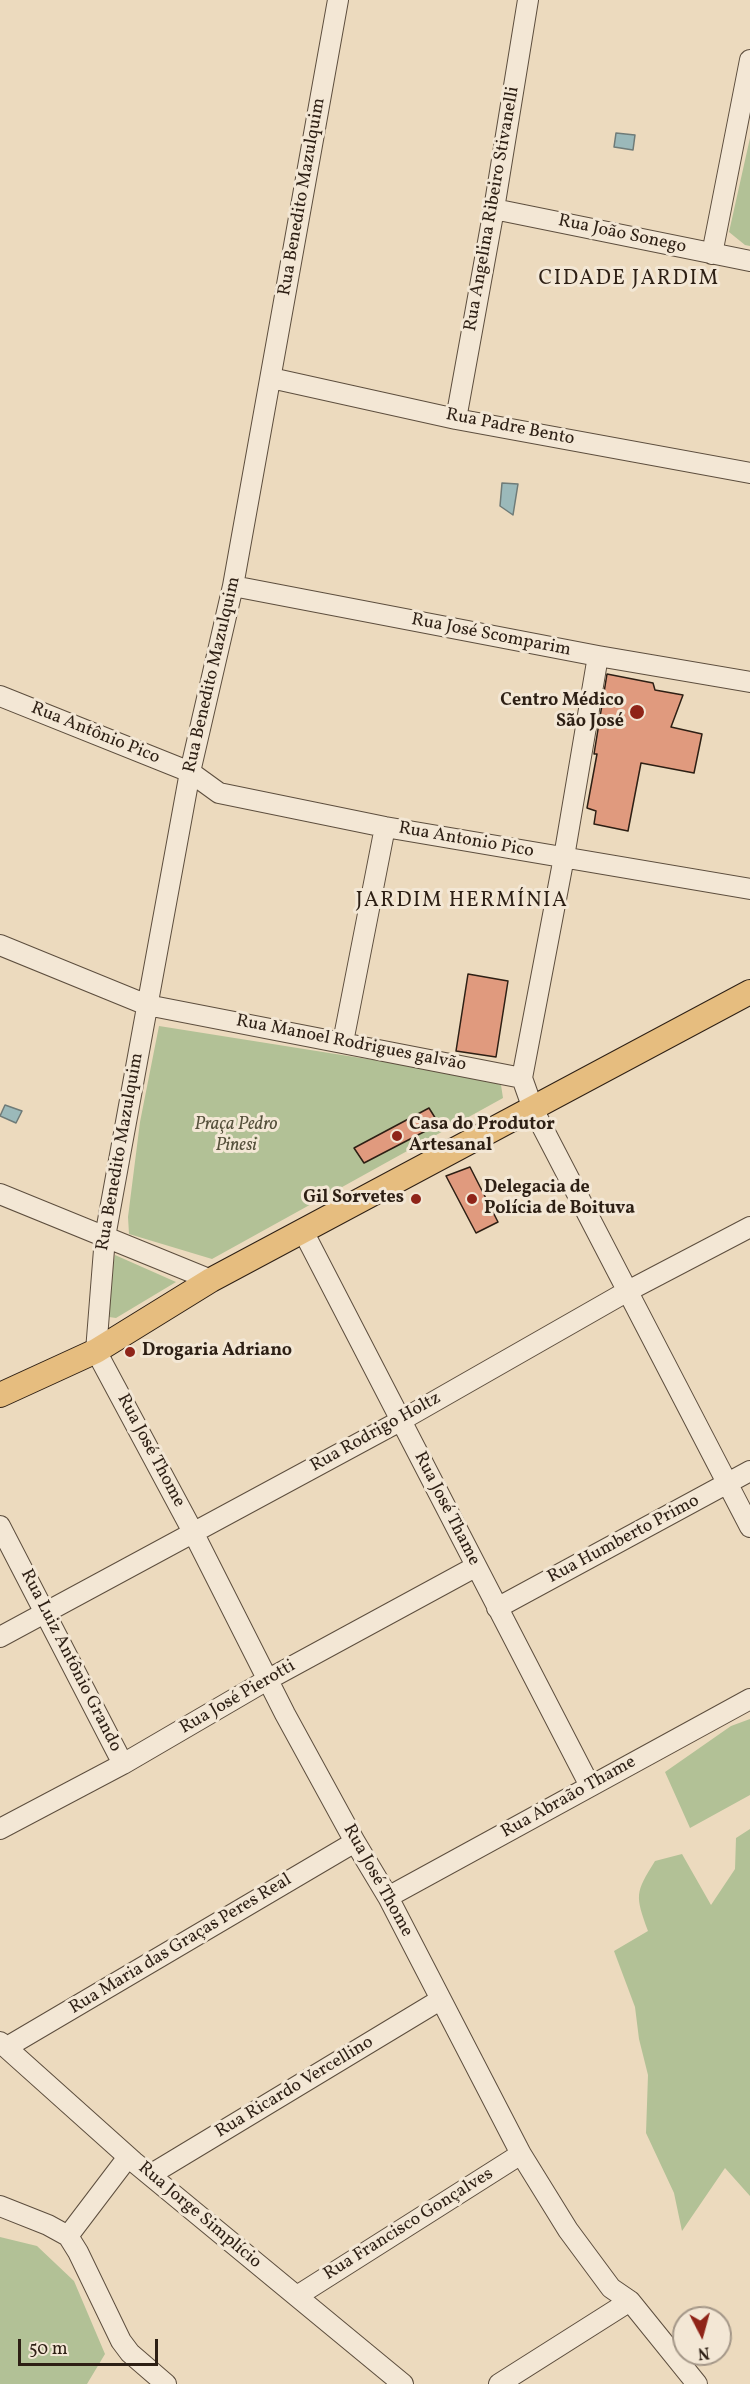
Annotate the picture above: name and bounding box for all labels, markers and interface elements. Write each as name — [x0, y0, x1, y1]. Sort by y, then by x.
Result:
street label: Rua Angelina Ribeiro Stivanelli — [461, 85, 525, 333]
street label: Rua Benedito Mazulquim — [275, 96, 331, 298]
street label: Rua João Sonego — [556, 211, 688, 259]
district label: CIDADE JARDIM — [539, 267, 719, 293]
street label: Rua Padre Bento — [444, 405, 576, 451]
street label: Rua Benedito Mazulquim — [180, 575, 246, 775]
street label: Rua José Scomparim — [409, 610, 573, 662]
place label: Centro Médico São José — [500, 691, 624, 734]
street label: Rua Antônio Pico — [27, 698, 163, 770]
marker: Centro Médico São José — [628, 703, 646, 721]
street label: Rua Antonio Pico — [397, 818, 535, 864]
district label: JARDIM HERMÍNIA — [356, 889, 568, 915]
street label: Rua Manoel Rodrigues galvão — [234, 1011, 468, 1077]
street label: Rua Benedito Mazulquim — [93, 1051, 149, 1253]
park label: Praça Pedro Pinesi — [194, 1115, 278, 1158]
place label: Casa do Produtor Artesanal — [409, 1115, 555, 1158]
marker: Casa do Produtor Artesanal — [390, 1129, 404, 1143]
place label: Delegacia de Polícia de Boituva — [484, 1178, 635, 1220]
place label: Gil Sorvetes — [303, 1188, 404, 1210]
marker: Gil Sorvetes — [409, 1192, 423, 1206]
marker: Delegacia de Polícia de Boituva — [465, 1192, 479, 1206]
place label: Drogaria Adriano — [142, 1341, 292, 1363]
marker: Drogaria Adriano — [123, 1345, 137, 1359]
street label: Rua Rodrigo Holtz — [307, 1388, 445, 1478]
street label: Rua José Thome — [111, 1391, 189, 1511]
street label: Rua José Thame — [408, 1449, 484, 1569]
street label: Rua Humberto Primo — [544, 1491, 704, 1589]
street label: Rua Luiz Antônio Grando — [15, 1566, 125, 1756]
street label: Rua José Pierotti — [176, 1656, 300, 1740]
street label: Rua Abraão Thame — [498, 1752, 640, 1844]
street label: Rua José Thome — [337, 1821, 417, 1941]
street label: Rua Maria das Graças Peres Real — [66, 1870, 296, 2020]
street label: Rua Ricardo Vercellino — [212, 2032, 378, 2144]
street label: Rua Jorge Simplício — [133, 2158, 265, 2274]
street label: Rua Francisco Gonçalves — [320, 2164, 498, 2286]
north arrow — [672, 2306, 732, 2366]
scale bar — [21, 2327, 160, 2365]
text: 50 m — [29, 2337, 68, 2362]
text: N — [697, 2340, 711, 2363]

